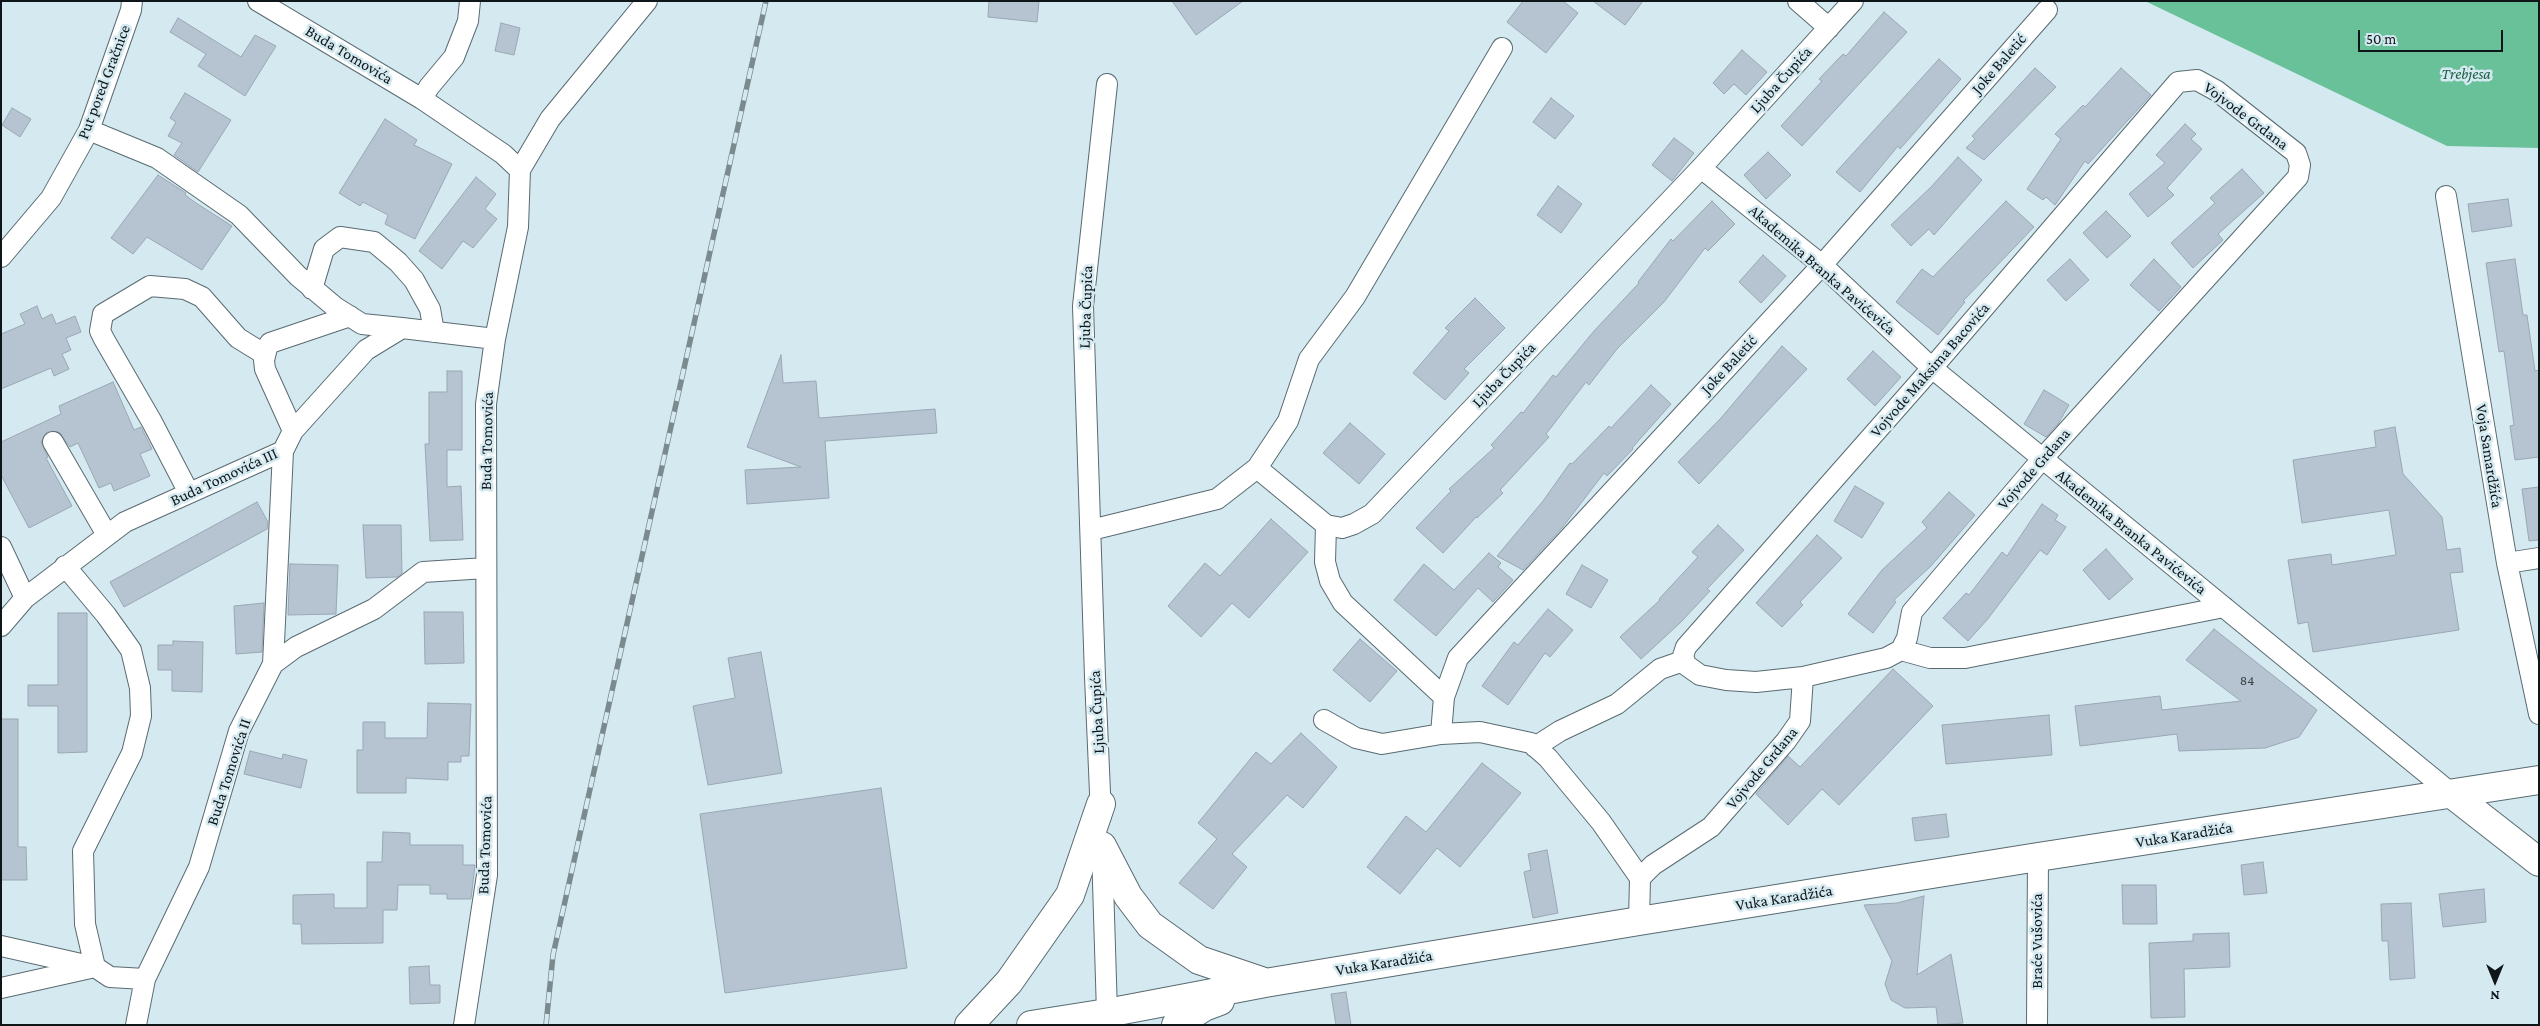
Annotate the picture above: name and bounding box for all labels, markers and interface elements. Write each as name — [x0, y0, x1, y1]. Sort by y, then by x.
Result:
scale bar — [2360, 20, 2505, 52]
street label: Buda Tomovića — [302, 21, 396, 89]
street label: Put pored Gračnice — [73, 22, 135, 142]
street label: Joke Baletić — [1968, 30, 2030, 98]
text: 50 m — [2366, 31, 2396, 47]
street label: Ljuba Čupića — [1746, 43, 1816, 117]
park label: Trebjesa — [2441, 64, 2491, 84]
street label: Vojvode Grdana — [2200, 78, 2292, 154]
street label: Akademika Branka Pavićevića — [1745, 201, 1899, 339]
street label: Ljuba Čupića — [1075, 265, 1097, 349]
street label: Vojvode Maksima Bacovića — [1866, 299, 1994, 441]
street label: Joke Baletić — [1697, 331, 1761, 399]
street label: Ljuba Čupića — [1468, 338, 1540, 412]
street label: Buda Tomovića — [477, 392, 497, 490]
street label: Voja Samardžića — [2471, 403, 2507, 509]
street label: Vojvode Grdana — [1994, 424, 2074, 514]
street label: Buda Tomovića III — [167, 444, 281, 510]
street label: Akademika Branka Pavićevića — [2052, 465, 2210, 599]
street label: Ljuba Čupića — [1085, 670, 1109, 754]
house number: 84 — [2240, 673, 2254, 689]
street label: Buda Tomovića II — [203, 716, 255, 828]
street label: Vojvode Grdana — [1722, 723, 1802, 813]
street label: Buda Tomovića — [474, 795, 496, 895]
street label: Vuka Karadžića — [2134, 818, 2234, 852]
street label: Vuka Karadžića — [1734, 881, 1834, 915]
street label: Braće Vušovića — [2027, 893, 2047, 989]
street label: Vuka Karadžića — [1334, 946, 1434, 980]
north arrow — [2470, 956, 2520, 1006]
text: N — [2490, 988, 2500, 1004]

